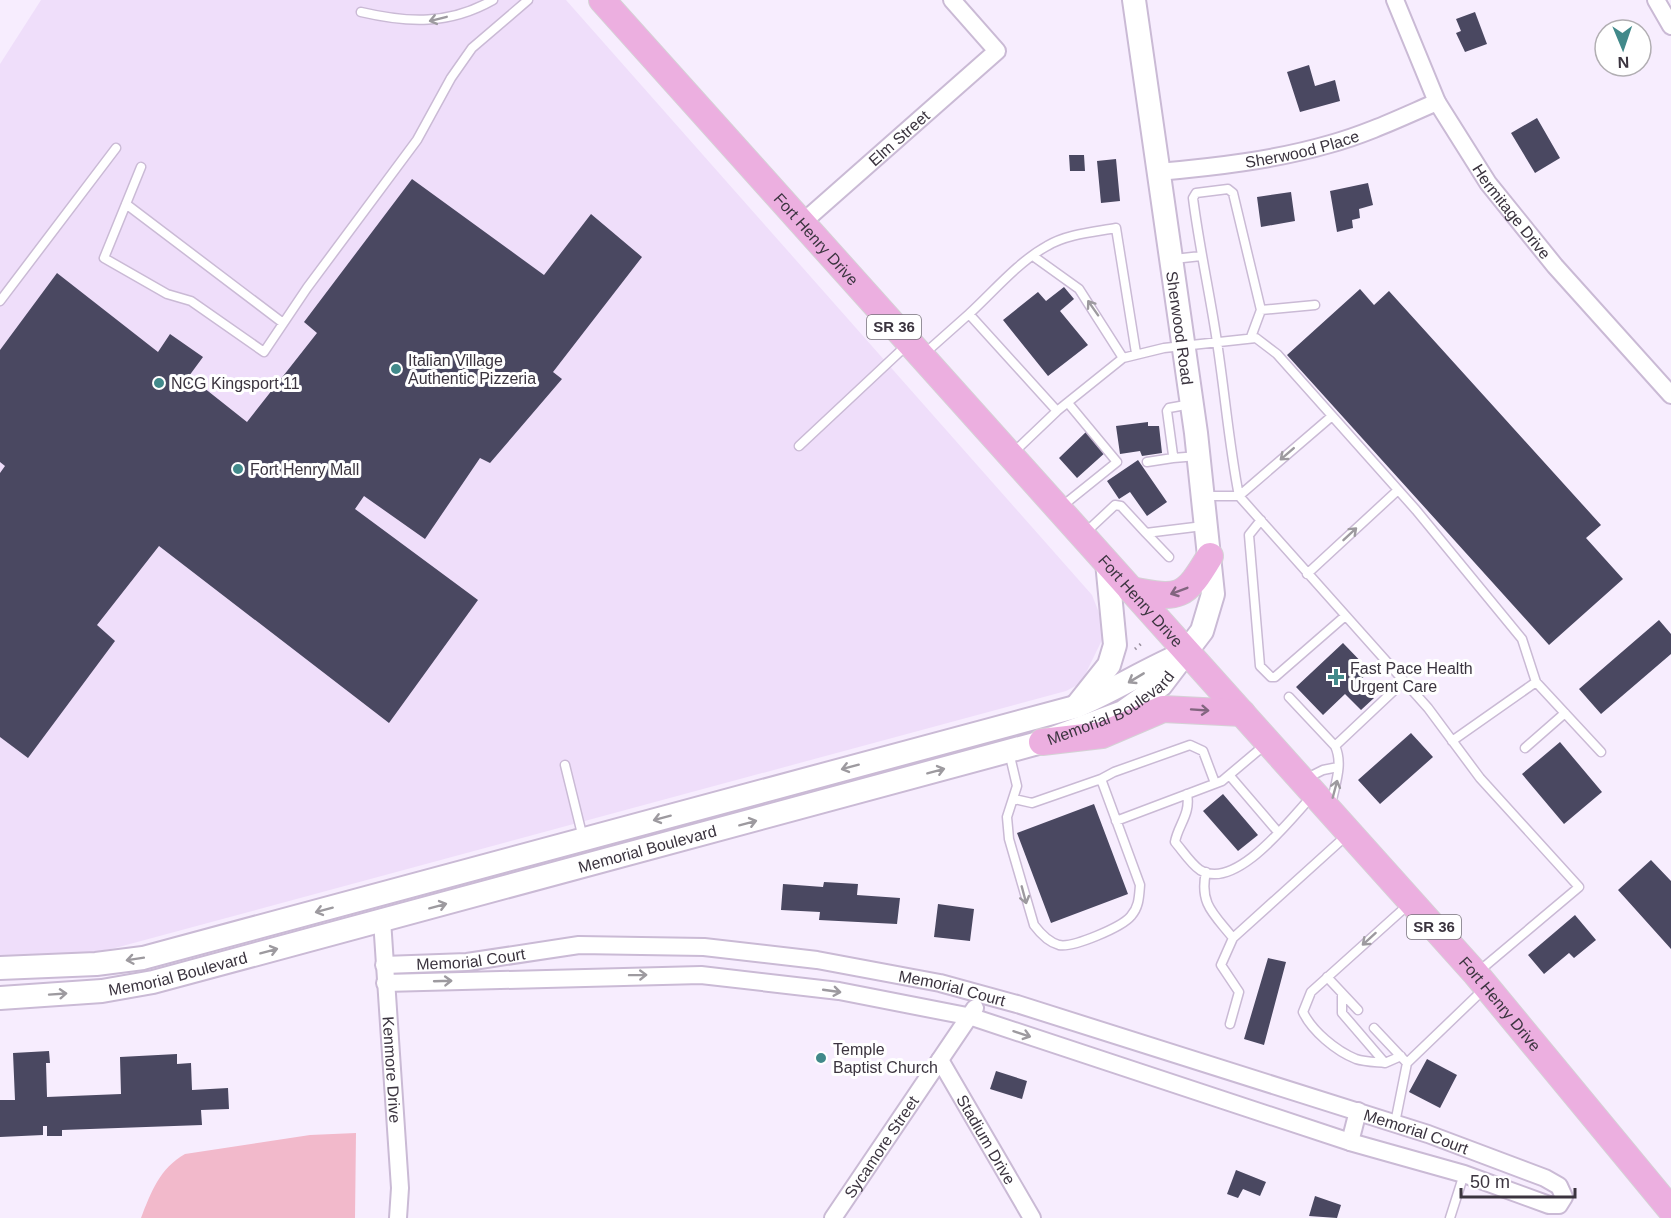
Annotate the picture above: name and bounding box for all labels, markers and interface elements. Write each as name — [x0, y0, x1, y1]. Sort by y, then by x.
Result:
one-way arrow — [429, 13, 448, 25]
north arrow — [1593, 18, 1653, 78]
text: N — [1617, 54, 1630, 71]
street label: Elm Street — [865, 107, 933, 169]
street label: Sherwood Place — [1244, 127, 1361, 171]
street label: Hermitage Drive — [1469, 161, 1554, 262]
street label: Fort Henry Drive — [770, 190, 862, 289]
street label: Sherwood Road — [1163, 270, 1196, 386]
one-way arrow — [1087, 300, 1099, 317]
road number: SR 36 — [867, 315, 921, 339]
place label: Italian Village Authentic Pizzeria — [408, 352, 536, 387]
marker: Italian Village Authentic Pizzeria — [389, 362, 403, 376]
place label: NCG Kingsport 11 — [171, 375, 300, 392]
marker: NCG Kingsport 11 — [152, 376, 166, 390]
one-way arrow — [1280, 447, 1295, 461]
place label: Fort Henry Mall — [250, 461, 359, 478]
marker: Fort Henry Mall — [231, 462, 245, 476]
one-way arrow — [1342, 528, 1357, 542]
street label: Fort Henry Drive — [1095, 552, 1186, 650]
one-way arrow — [1171, 587, 1189, 598]
place label: Fast Pace Health Urgent Care — [1350, 660, 1473, 695]
street label: Memorial Boulevard — [1045, 668, 1177, 748]
marker: Fast Pace Health Urgent Care — [1327, 668, 1345, 686]
one-way arrow — [1128, 673, 1145, 685]
one-way arrow — [1190, 705, 1210, 716]
one-way arrow — [841, 762, 860, 774]
one-way arrow — [927, 765, 946, 776]
one-way arrow — [1330, 780, 1341, 799]
one-way arrow — [653, 812, 672, 824]
one-way arrow — [738, 816, 757, 828]
street label: Memorial Boulevard — [576, 822, 718, 876]
one-way arrow — [1019, 885, 1030, 904]
one-way arrow — [428, 899, 447, 911]
one-way arrow — [315, 905, 334, 917]
road number: SR 36 — [1407, 915, 1461, 939]
one-way arrow — [1362, 932, 1377, 946]
one-way arrow — [259, 944, 278, 956]
street label: Memorial Court — [416, 945, 527, 973]
street label: Memorial Boulevard — [107, 949, 249, 999]
one-way arrow — [126, 953, 145, 964]
street label: Fort Henry Drive — [1456, 954, 1544, 1055]
street label: Memorial Court — [897, 967, 1008, 1010]
one-way arrow — [628, 969, 648, 981]
one-way arrow — [433, 975, 453, 987]
one-way arrow — [822, 985, 842, 996]
one-way arrow — [48, 988, 68, 999]
street label: Kenmore Drive — [379, 1016, 404, 1124]
one-way arrow — [1012, 1029, 1031, 1040]
place label: Temple Baptist Church — [833, 1041, 938, 1076]
marker: Temple Baptist Church — [814, 1051, 828, 1065]
street label: Sycamore Street — [841, 1092, 922, 1201]
street label: Stadium Drive — [953, 1092, 1019, 1188]
street label: Memorial Court — [1362, 1106, 1471, 1158]
scale bar — [1461, 1161, 1575, 1199]
text: 50 m — [1470, 1172, 1510, 1192]

